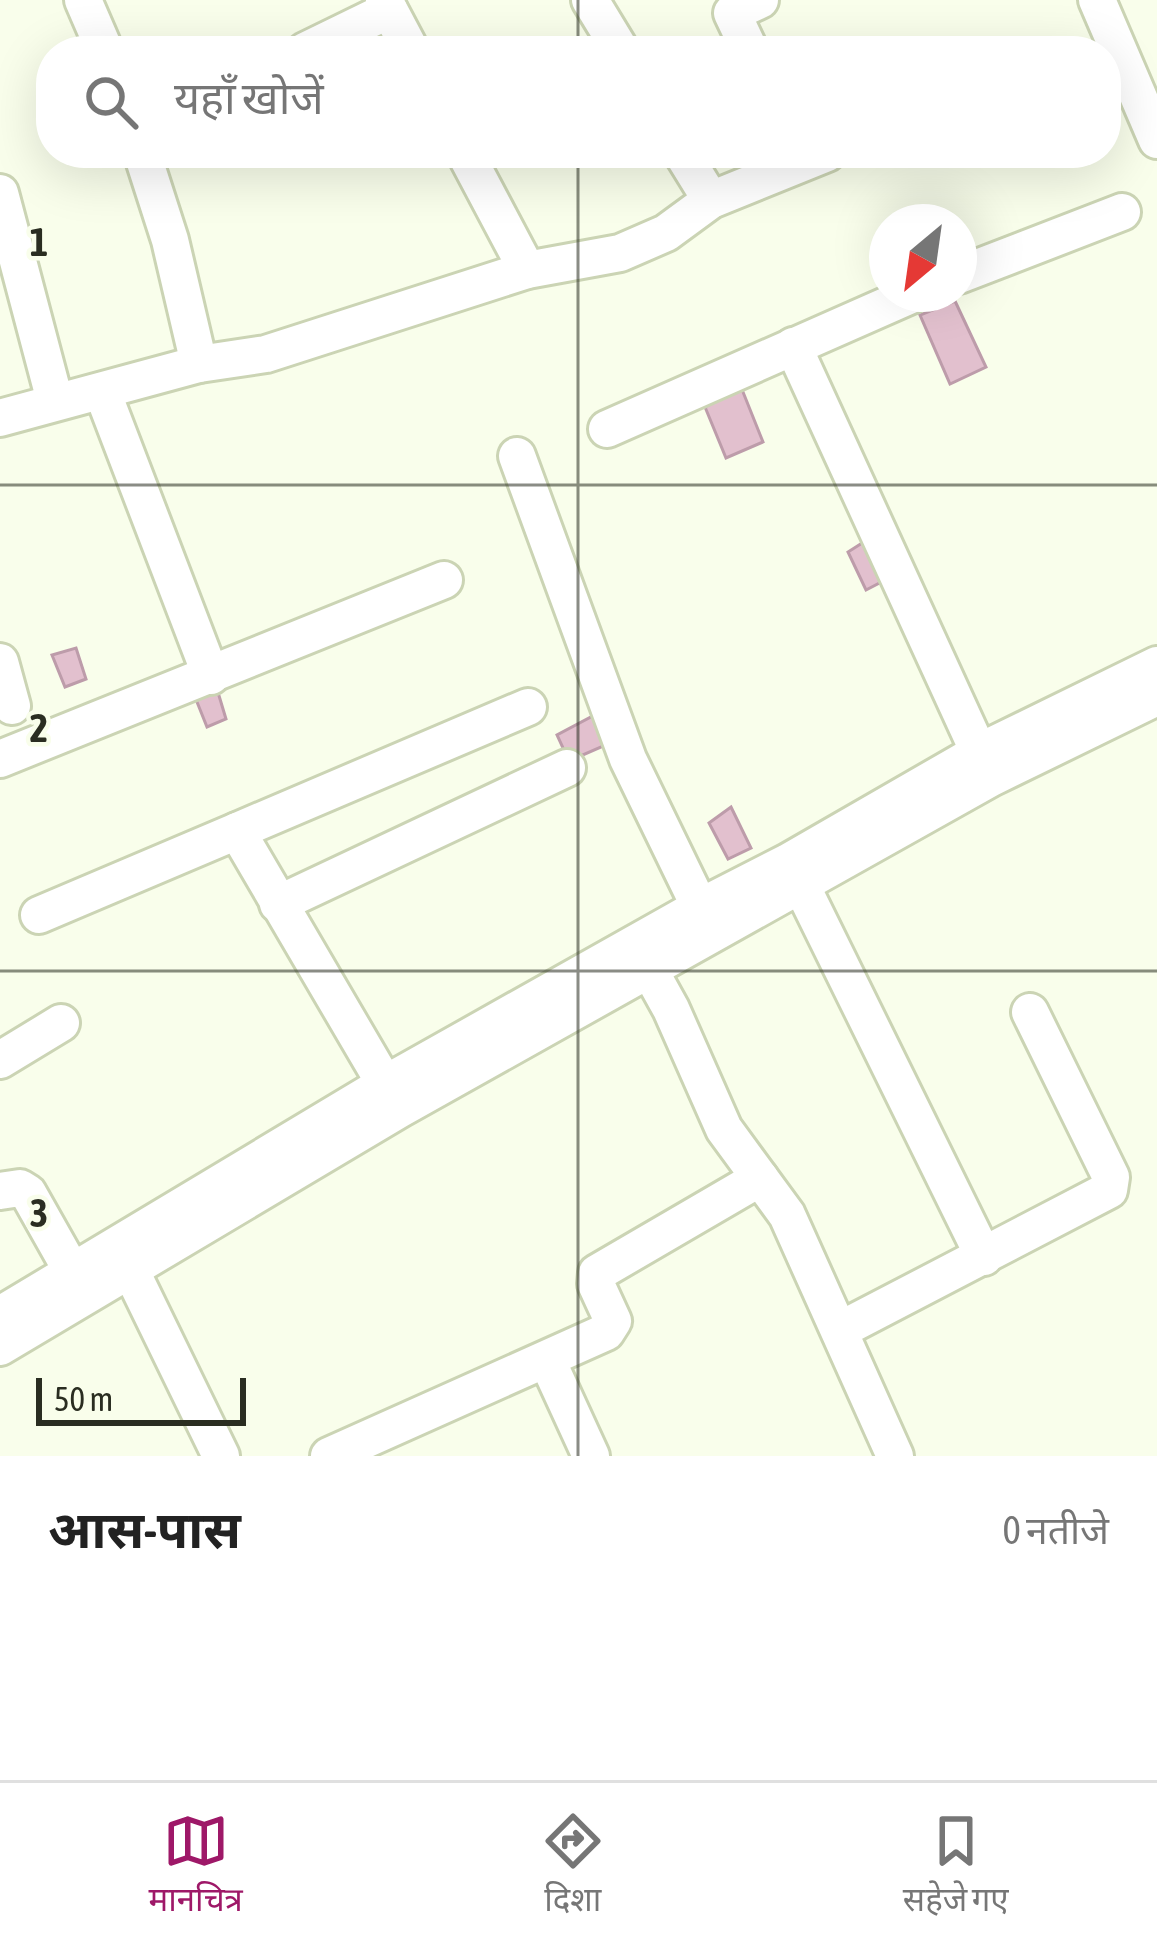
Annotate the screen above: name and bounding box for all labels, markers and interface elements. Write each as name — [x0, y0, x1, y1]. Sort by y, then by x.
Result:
search box — [36, 36, 1121, 168]
icon: search — [78, 69, 144, 135]
text: यहाँ खोजें — [174, 72, 324, 124]
north arrow — [869, 204, 977, 312]
text: 1 — [30, 220, 48, 264]
text: 2 — [30, 706, 48, 750]
text: 3 — [30, 1191, 48, 1235]
scale bar — [36, 1372, 246, 1425]
text: 50 m — [54, 1380, 113, 1418]
text: आस-पास — [48, 1500, 241, 1559]
text: 0 नतीजे — [1002, 1508, 1109, 1552]
tab: मानचित्र — [149, 1808, 243, 1924]
tab: दिशा — [540, 1808, 606, 1924]
tab: सहेजे गए — [903, 1808, 1009, 1924]

